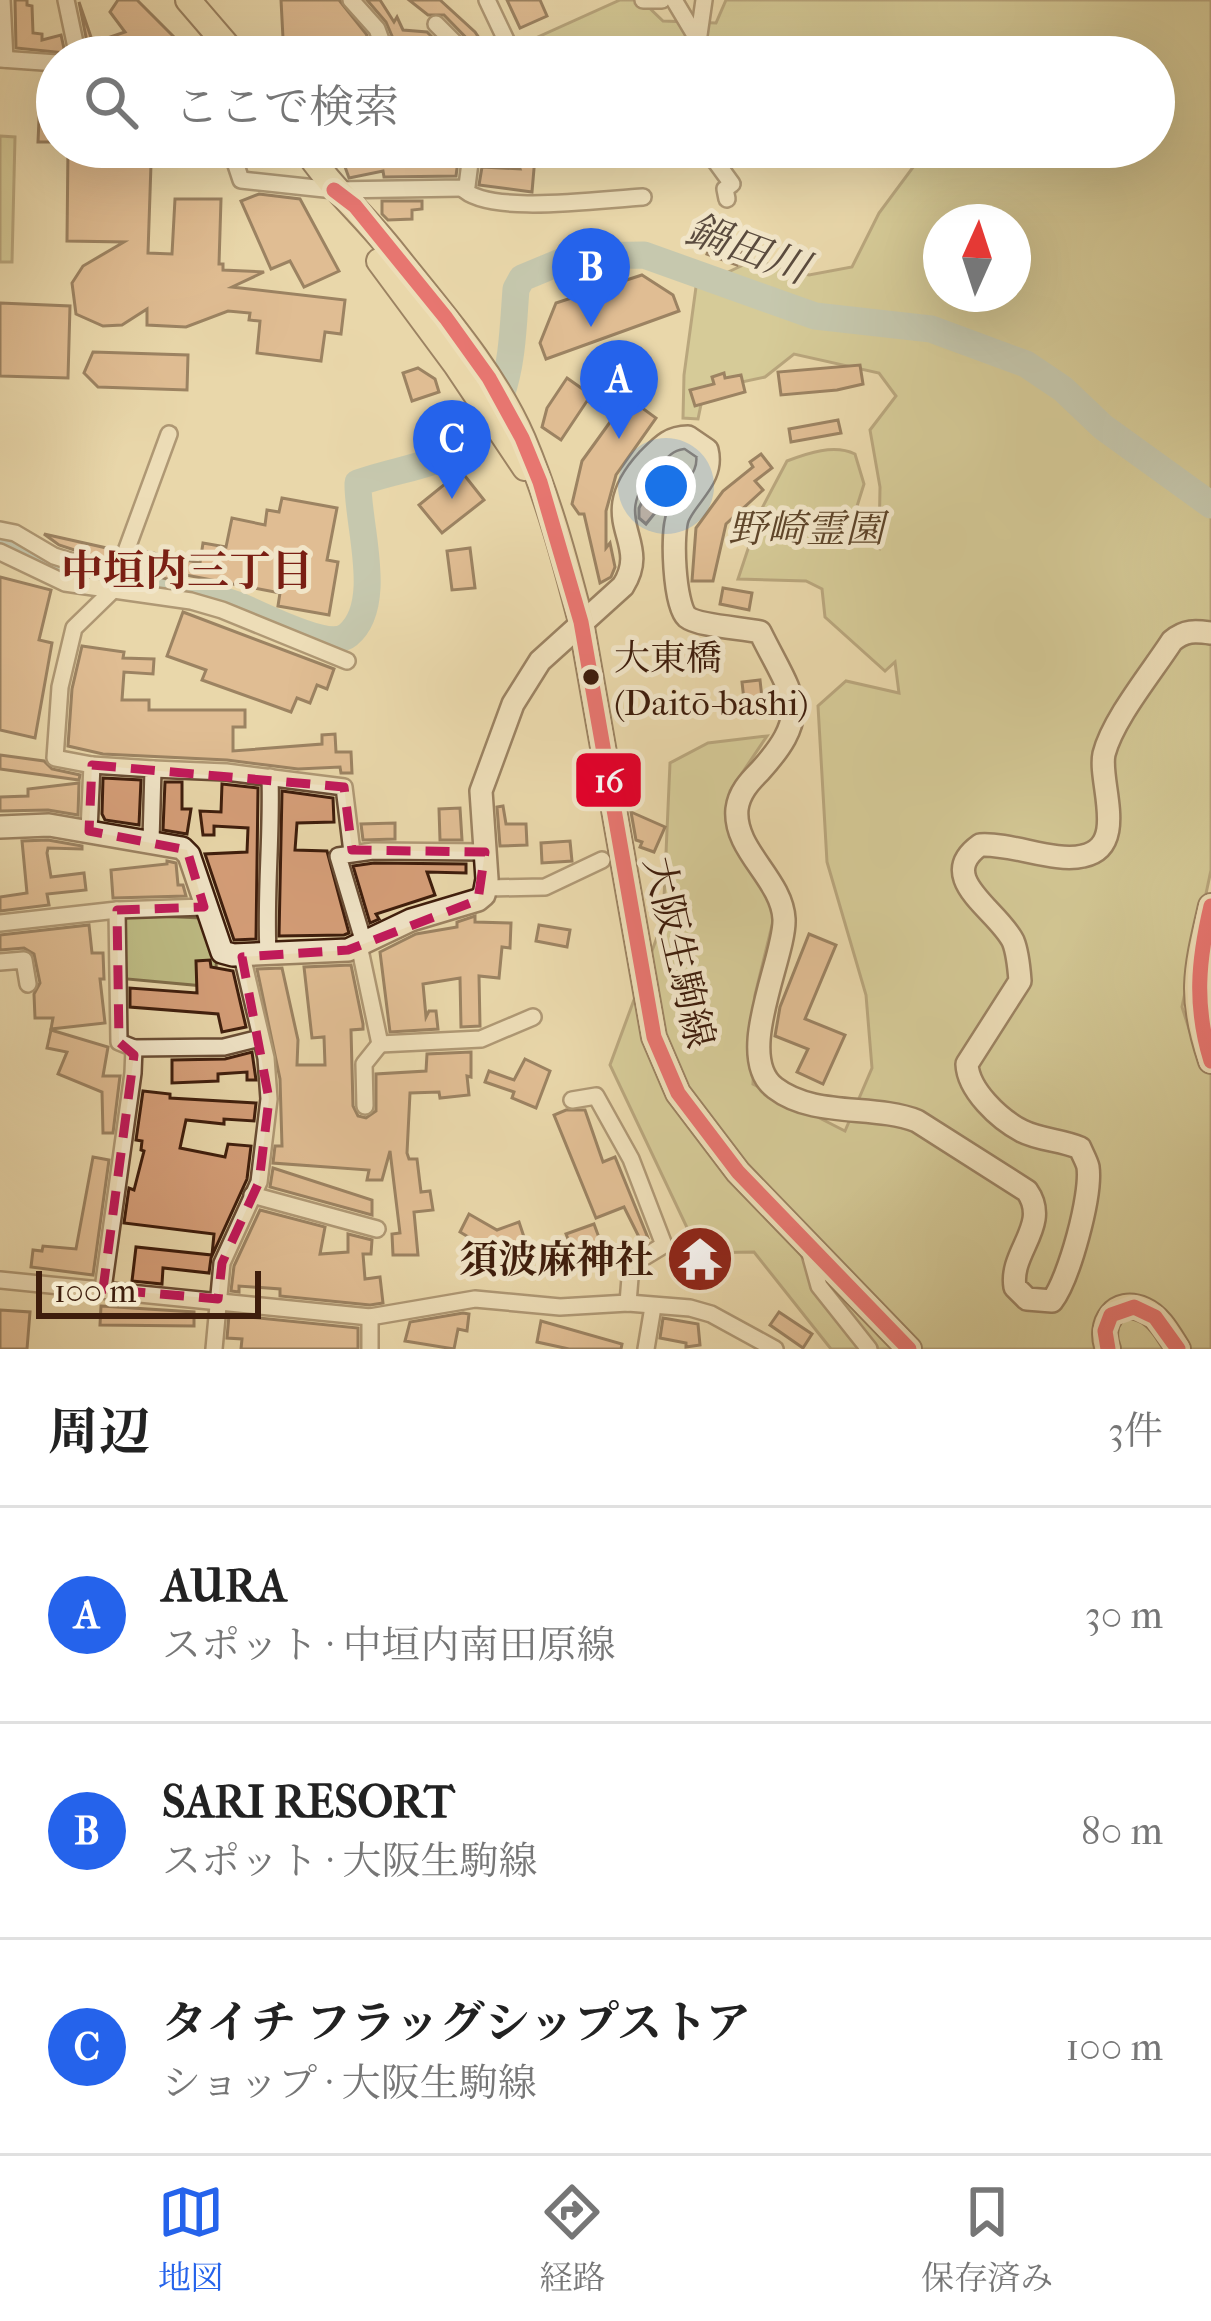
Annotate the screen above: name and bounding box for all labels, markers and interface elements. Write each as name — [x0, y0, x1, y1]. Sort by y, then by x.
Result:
search box — [36, 36, 1175, 168]
icon: search — [78, 69, 144, 135]
text: ここで検索 — [174, 81, 399, 134]
north arrow — [923, 204, 1031, 312]
water label: 鍋田川 — [680, 205, 819, 295]
pin: B — [552, 228, 630, 327]
pin: A — [580, 340, 658, 439]
pin: C — [413, 400, 491, 499]
your location — [636, 456, 696, 516]
park label: 野崎霊園 — [728, 506, 890, 552]
district label: 中垣内三丁目 — [61, 547, 313, 596]
place label: 大東橋 (Daitō-bashi) — [614, 637, 809, 724]
marker: 大東橋 (Daitō-bashi) — [580, 666, 602, 688]
line badge: 16 — [574, 751, 643, 809]
text: 16 — [594, 762, 625, 801]
street label: 大阪生駒線 — [635, 852, 723, 1052]
temple icon: 須波麻神社 — [665, 1224, 735, 1294]
place label: 須波麻神社 — [459, 1237, 654, 1283]
scale bar — [36, 1265, 261, 1318]
text: 100 m — [54, 1272, 137, 1311]
text: 周辺 — [48, 1402, 150, 1462]
text: 3件 — [1108, 1408, 1163, 1454]
text: AURA — [162, 1560, 287, 1613]
text: A — [74, 1592, 100, 1638]
text: 30 m — [1085, 1592, 1163, 1638]
text: スポット · 中垣内南田原線 — [162, 1622, 616, 1668]
text: SARI RESORT — [162, 1776, 454, 1829]
text: B — [74, 1808, 100, 1854]
text: 80 m — [1081, 1808, 1163, 1854]
text: スポット · 大阪生駒線 — [162, 1838, 538, 1884]
text: タイチ フラッグシップストア — [162, 1997, 751, 2050]
text: C — [74, 2024, 100, 2070]
text: 100 m — [1065, 2024, 1163, 2070]
text: ショップ · 大阪生駒線 — [162, 2060, 537, 2106]
tab: 地図 — [158, 2179, 224, 2298]
tab: 経路 — [539, 2179, 605, 2298]
tab: 保存済み — [921, 2179, 1053, 2298]

